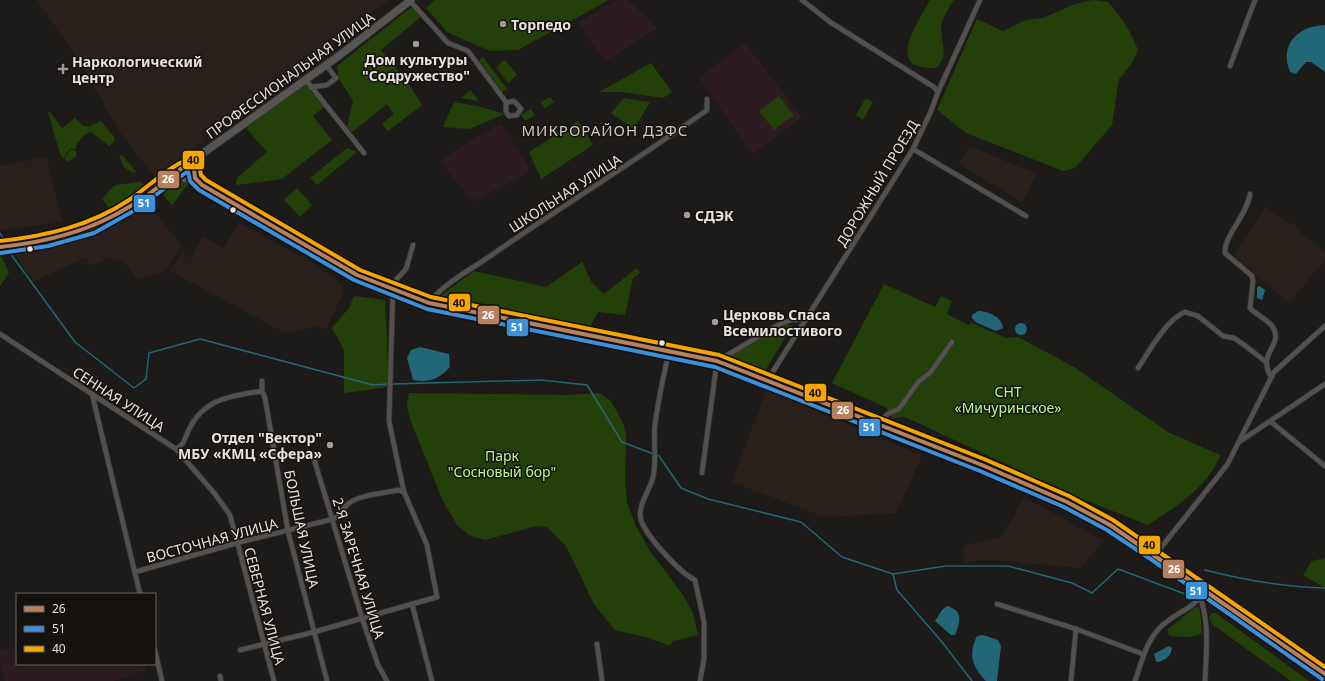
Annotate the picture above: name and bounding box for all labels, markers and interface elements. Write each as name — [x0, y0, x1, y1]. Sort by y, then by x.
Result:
street label: ПРОФЕССИОНАЛЬНАЯ УЛИЦА — [202, 7, 378, 143]
place label: Торпедо — [511, 15, 571, 34]
marker: Торпедо — [498, 19, 508, 29]
marker: Дом культуры "Содружество" — [411, 39, 421, 49]
place label: Дом культуры "Содружество" — [362, 50, 470, 85]
place label: Наркологический центр — [72, 52, 202, 87]
marker: Наркологический центр — [57, 63, 69, 75]
street label: ДОРОЖНЫЙ ПРОЕЗД — [832, 116, 923, 250]
district label: МИКРОРАЙОН ДЗФС — [522, 120, 688, 140]
street label: ШКОЛЬНАЯ УЛИЦА — [505, 149, 625, 237]
line badge: 40 — [182, 150, 205, 170]
text: 40 — [187, 152, 199, 167]
line badge: 26 — [157, 170, 180, 189]
text: 26 — [162, 171, 174, 186]
line badge: 51 — [133, 194, 156, 213]
text: 51 — [138, 195, 150, 210]
unlabelled marker — [228, 205, 238, 215]
place label: СДЭК — [695, 206, 734, 225]
marker: СДЭК — [682, 210, 692, 220]
unlabelled marker — [25, 244, 35, 254]
line badge: 40 — [448, 293, 471, 312]
text: 40 — [453, 295, 465, 310]
line badge: 26 — [477, 305, 500, 325]
place label: Церковь Спаса Всемилостивого — [723, 305, 843, 340]
text: 26 — [482, 307, 494, 322]
marker: Церковь Спаса Всемилостивого — [710, 317, 720, 327]
line badge: 51 — [506, 318, 529, 337]
text: 51 — [511, 319, 523, 334]
unlabelled marker — [657, 338, 667, 348]
street label: СЕННАЯ УЛИЦА — [69, 362, 169, 436]
park label: СНТ «Мичуринское» — [955, 382, 1061, 417]
line badge: 40 — [804, 383, 827, 402]
text: 40 — [809, 385, 821, 400]
line badge: 26 — [831, 401, 854, 420]
text: 26 — [837, 402, 849, 417]
line badge: 51 — [858, 418, 881, 437]
text: 51 — [863, 419, 875, 434]
place label: Отдел "Вектор" МБУ «КМЦ «Сфера» — [178, 428, 322, 463]
marker: Отдел "Вектор" МБУ «КМЦ «Сфера» — [325, 440, 335, 450]
park label: Парк "Сосновый бор" — [448, 446, 556, 481]
street label: БОЛЬШАЯ УЛИЦА — [280, 468, 324, 590]
street label: 2-Я ЗАРЕЧНАЯ УЛИЦА — [328, 495, 390, 641]
street label: ВОСТОЧНАЯ УЛИЦА — [144, 513, 280, 567]
line badge: 40 — [1138, 535, 1161, 555]
text: 40 — [1143, 537, 1155, 552]
street label: СЕВЕРНАЯ УЛИЦА — [240, 545, 290, 667]
line badge: 26 — [1162, 559, 1185, 579]
text: 26 — [1168, 561, 1180, 576]
line badge: 51 — [1185, 581, 1208, 600]
text: 51 — [1190, 583, 1202, 598]
legend — [16, 593, 156, 665]
text: 26 — [52, 600, 66, 617]
text: 51 — [52, 620, 66, 637]
text: 40 — [52, 640, 66, 657]

